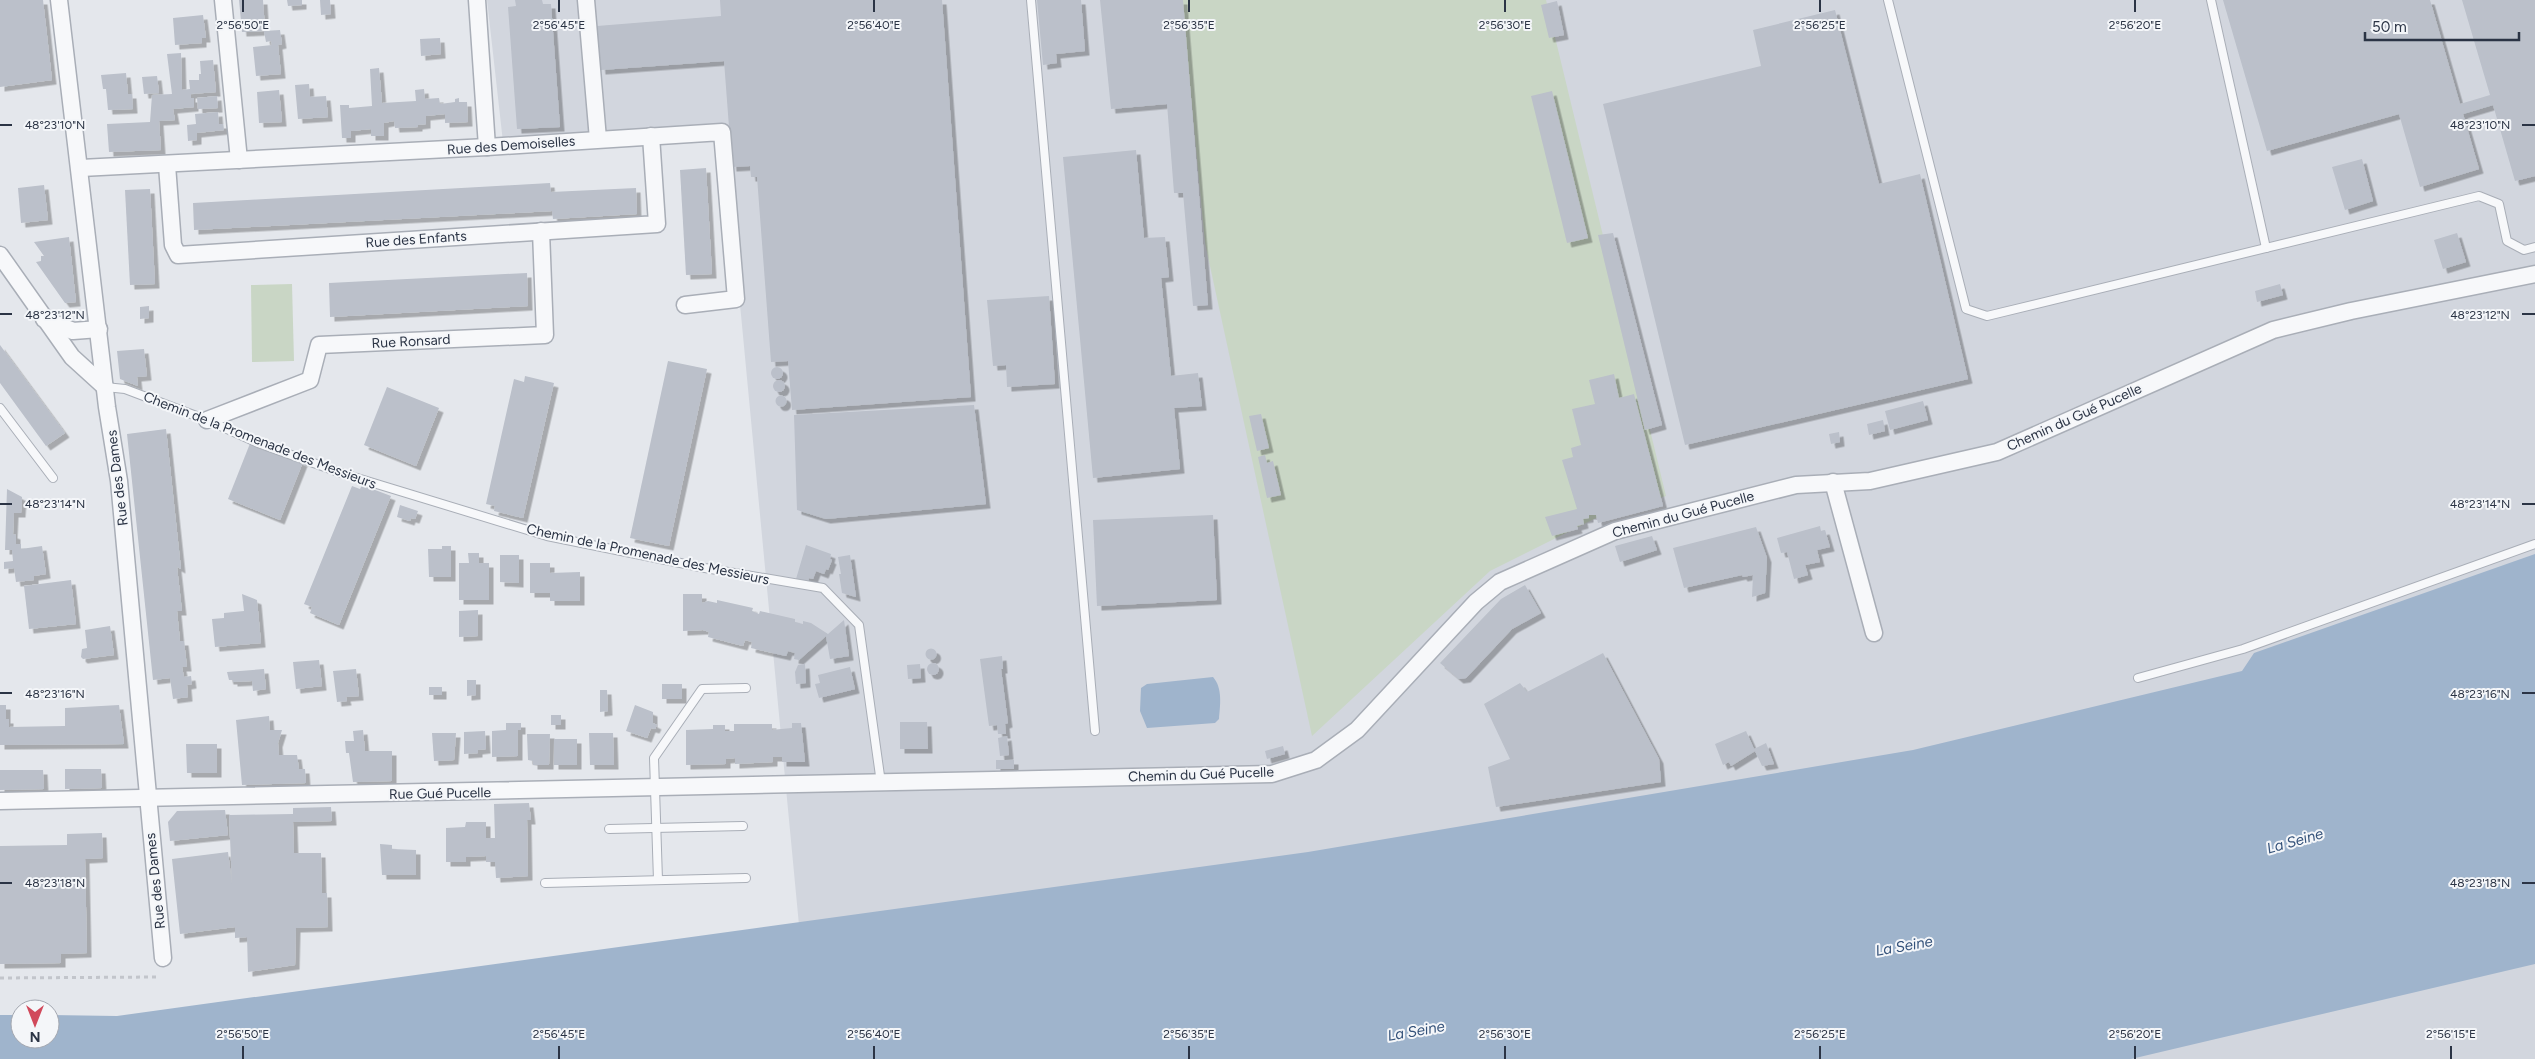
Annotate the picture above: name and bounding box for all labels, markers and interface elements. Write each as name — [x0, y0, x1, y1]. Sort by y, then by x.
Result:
scale bar — [2365, 10, 2519, 42]
text: 2°56'50"E — [217, 18, 269, 32]
text: 2°56'45"E — [533, 18, 585, 32]
text: 2°56'40"E — [847, 18, 901, 32]
text: 2°56'35"E — [1163, 18, 1215, 32]
text: 2°56'30"E — [1479, 18, 1531, 32]
text: 2°56'25"E — [1794, 18, 1846, 32]
text: 2°56'20"E — [2109, 18, 2161, 32]
text: 50 m — [2372, 18, 2407, 36]
text: 48°23'10"N — [25, 118, 85, 132]
text: 48°23'10"N — [2450, 118, 2510, 132]
street label: Rue des Demoiselles — [446, 133, 576, 158]
street label: Rue des Enfants — [365, 227, 467, 252]
text: 48°23'12"N — [25, 308, 85, 322]
text: 48°23'12"N — [2450, 308, 2510, 322]
street label: Rue Ronsard — [371, 331, 451, 352]
street label: Chemin du Gué Pucelle — [2004, 380, 2145, 455]
street label: Chemin de la Promenade des Messieurs — [141, 388, 379, 493]
street label: Rue des Dames — [103, 429, 132, 527]
street label: Chemin du Gué Pucelle — [1610, 487, 1756, 542]
text: 48°23'14"N — [25, 497, 85, 511]
text: 48°23'14"N — [2450, 497, 2510, 511]
street label: Chemin de la Promenade des Messieurs — [525, 520, 771, 589]
text: 48°23'16"N — [25, 687, 85, 701]
text: 48°23'16"N — [2450, 687, 2510, 701]
street label: Chemin du Gué Pucelle — [1128, 763, 1275, 786]
street label: Rue Gué Pucelle — [389, 784, 492, 803]
water label: La Seine — [2265, 824, 2325, 858]
street label: Rue des Dames — [142, 832, 169, 930]
text: 48°23'18"N — [25, 876, 85, 890]
text: 48°23'18"N — [2450, 876, 2510, 890]
water label: La Seine — [1874, 932, 1934, 960]
north arrow — [10, 999, 60, 1049]
water label: La Seine — [1386, 1017, 1446, 1045]
text: 2°56'50"E — [217, 1027, 269, 1041]
text: 2°56'45"E — [533, 1027, 585, 1041]
text: 2°56'40"E — [847, 1027, 901, 1041]
text: 2°56'35"E — [1163, 1027, 1215, 1041]
text: 2°56'30"E — [1479, 1027, 1531, 1041]
text: 2°56'25"E — [1794, 1027, 1846, 1041]
text: 2°56'20"E — [2109, 1027, 2161, 1041]
text: 2°56'15"E — [2426, 1027, 2476, 1041]
text: N — [30, 1028, 40, 1045]

